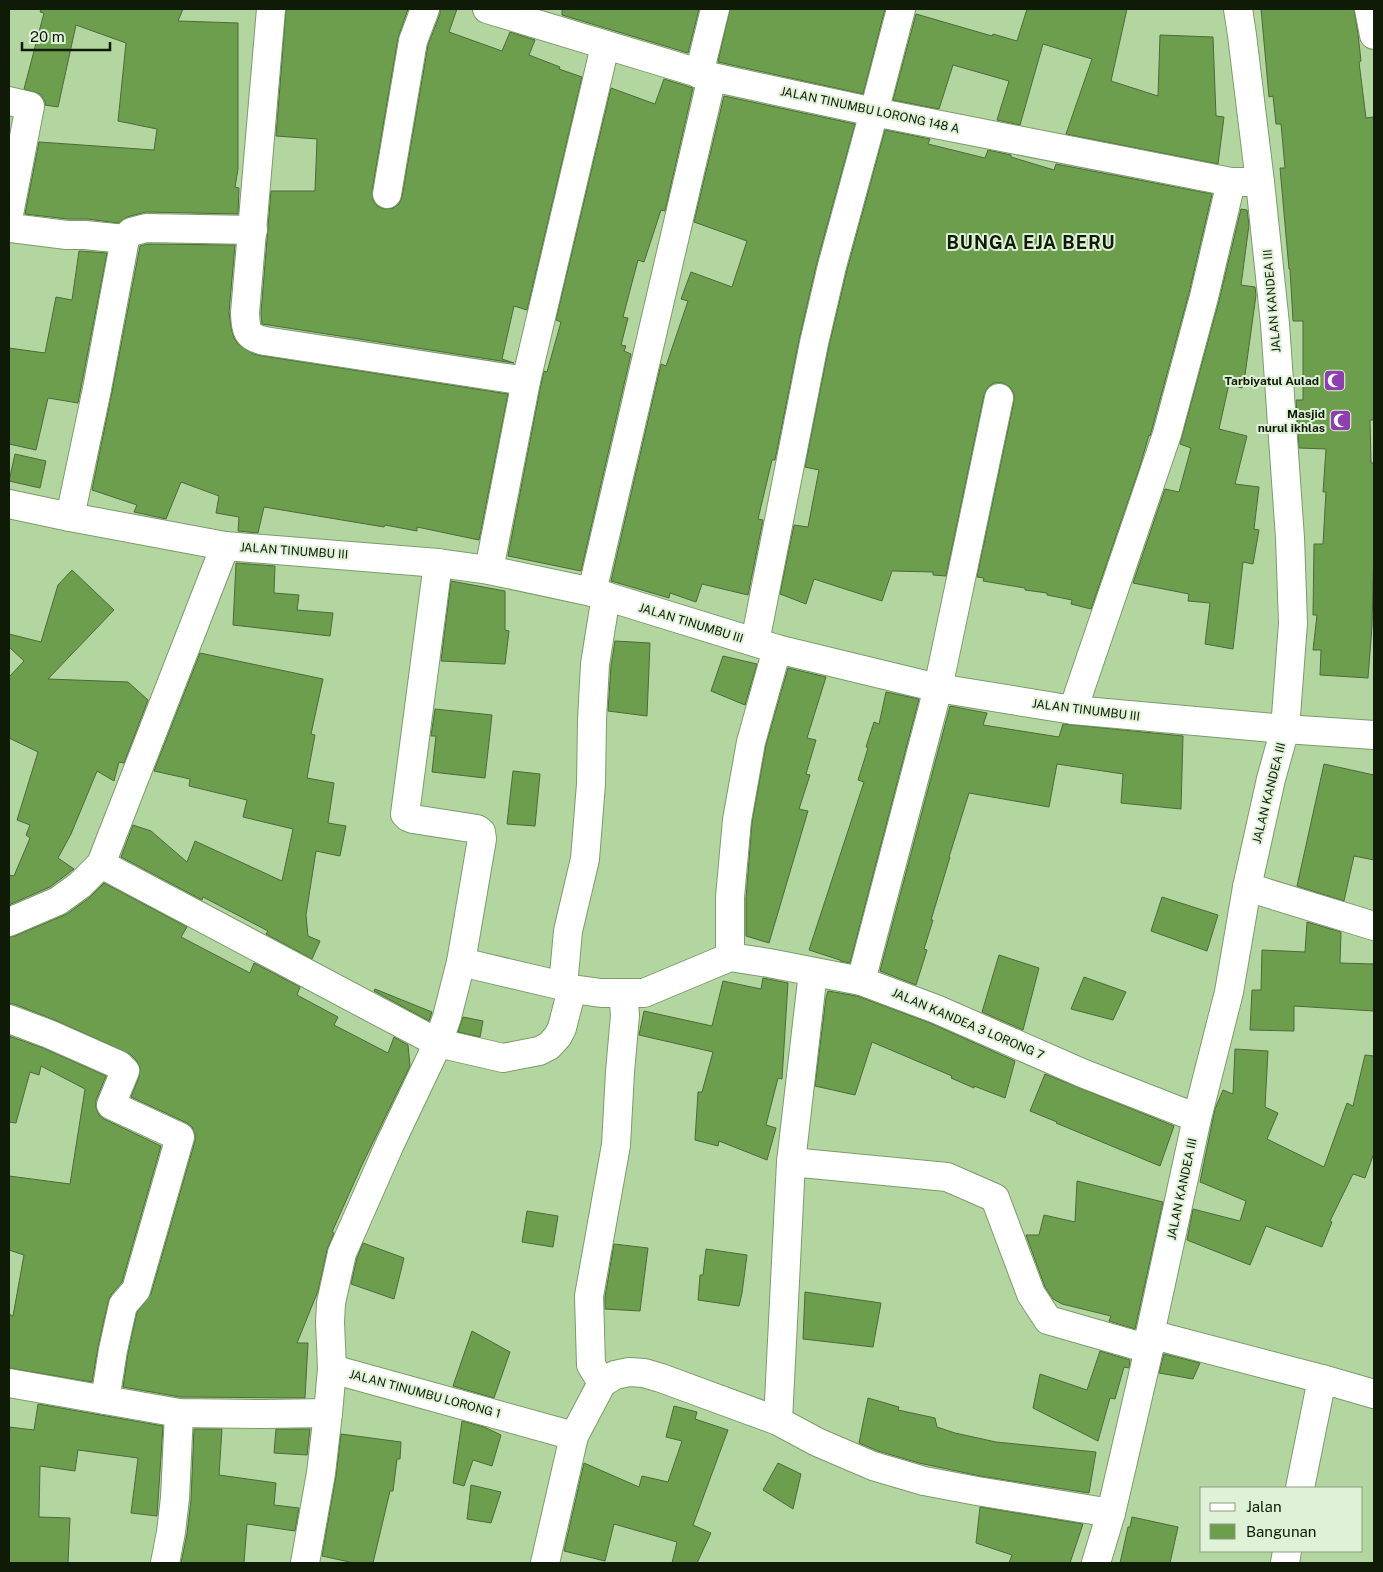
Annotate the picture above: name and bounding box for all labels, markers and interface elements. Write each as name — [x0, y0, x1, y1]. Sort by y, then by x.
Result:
scale bar — [22, 20, 110, 52]
text: 20 m — [30, 28, 65, 45]
street label: JALAN TINUMBU LORONG 148 A — [779, 84, 961, 136]
district label: BUNGA EJA BERU — [947, 232, 1115, 253]
street label: JALAN KANDEA III — [1261, 249, 1283, 353]
mosque icon: Tarbiyatul Aulad — [1323, 369, 1347, 393]
place label: Tarbiyatul Aulad — [1224, 374, 1319, 388]
place label: Masjid nurul ikhlas — [1258, 407, 1325, 435]
mosque icon: Masjid nurul ikhlas — [1329, 409, 1353, 433]
street label: JALAN TINUMBU III — [239, 540, 349, 562]
street label: JALAN TINUMBU III — [637, 600, 745, 646]
street label: JALAN TINUMBU III — [1031, 696, 1141, 724]
street label: JALAN KANDEA III — [1250, 741, 1288, 845]
street label: JALAN KANDEA 3 LORONG 7 — [890, 985, 1046, 1063]
street label: JALAN KANDEA III — [1164, 1137, 1200, 1241]
street label: JALAN TINUMBU LORONG 1 — [348, 1367, 502, 1421]
legend — [1200, 1487, 1363, 1552]
text: Jalan — [1246, 1498, 1282, 1515]
text: Bangunan — [1246, 1523, 1317, 1540]

